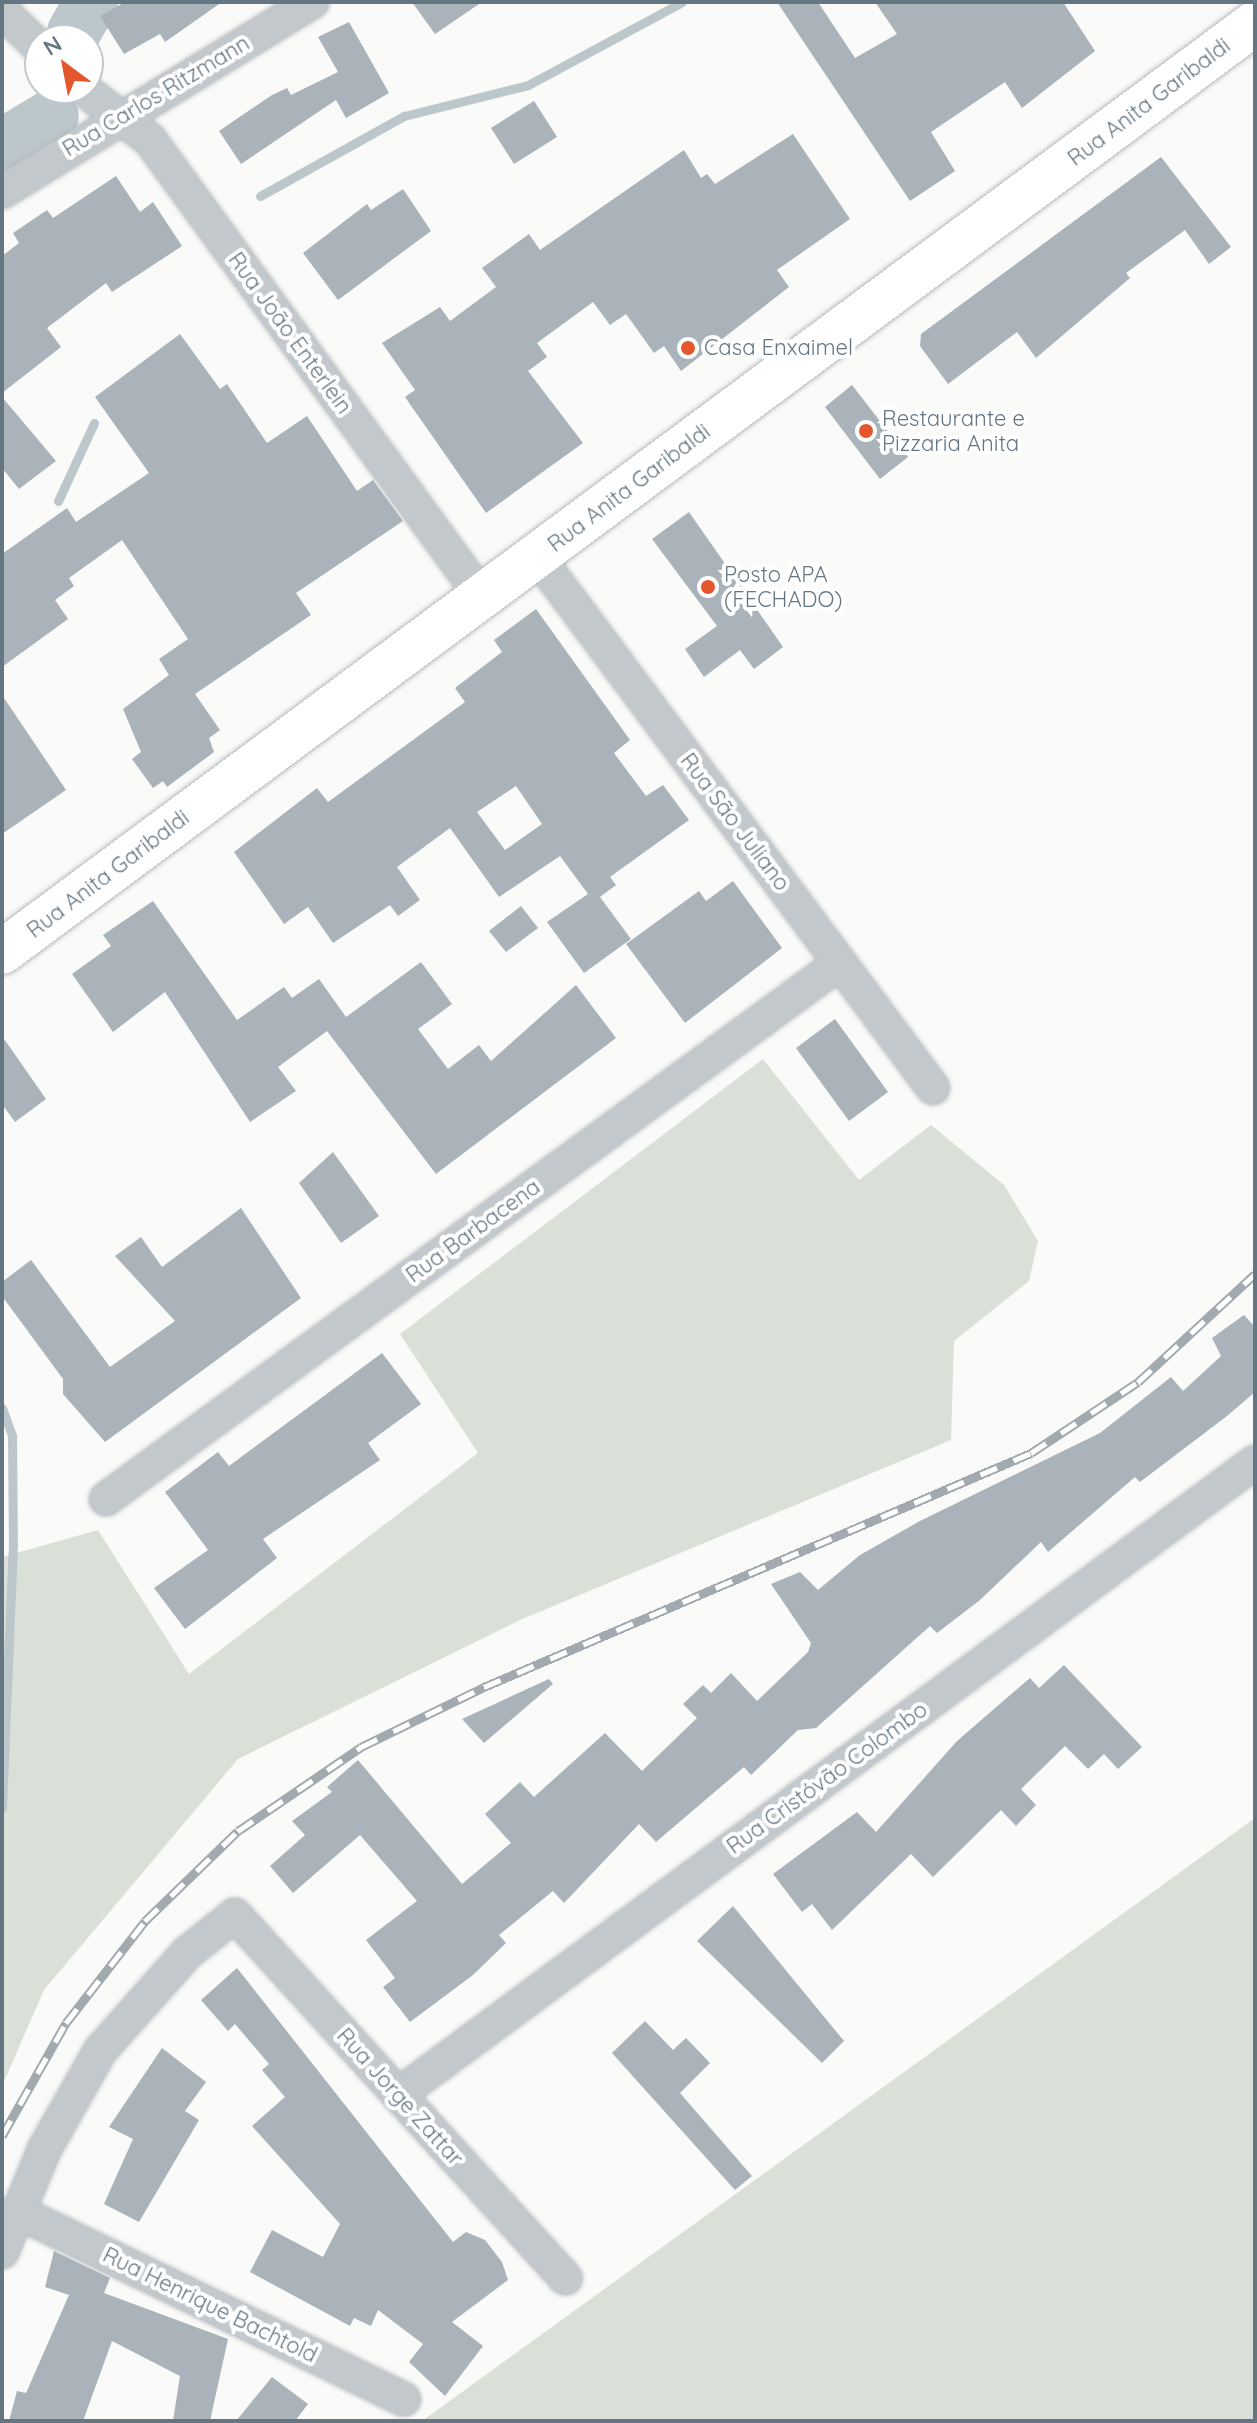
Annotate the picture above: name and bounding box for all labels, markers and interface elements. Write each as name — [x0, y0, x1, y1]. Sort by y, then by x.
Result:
north arrow — [24, 24, 104, 104]
text: N — [38, 29, 67, 62]
street label: Rua Carlos Ritzmann — [58, 30, 254, 162]
street label: Rua Anita Garibaldi — [1063, 32, 1235, 172]
street label: Rua João Enterlein — [223, 247, 357, 419]
place label: Casa Enxaimel — [704, 335, 853, 361]
marker: Casa Enxaimel — [679, 339, 697, 357]
place label: Restaurante e Pizzaria Anita — [882, 405, 1025, 456]
street label: Rua Anita Garibaldi — [543, 418, 715, 558]
marker: Restaurante e Pizzaria Anita — [857, 422, 875, 440]
place label: Posto APA (FECHADO) — [724, 561, 843, 612]
marker: Posto APA (FECHADO) — [699, 578, 717, 596]
street label: Rua São Juliano — [675, 748, 795, 896]
street label: Rua Anita Garibaldi — [22, 804, 194, 944]
street label: Rua Barbacena — [401, 1174, 545, 1288]
street label: Rua Cristóvão Colombo — [722, 1696, 932, 1860]
street label: Rua Jorge Zattar — [331, 2023, 469, 2171]
street label: Rua Henrique Bachtold — [99, 2242, 321, 2368]

